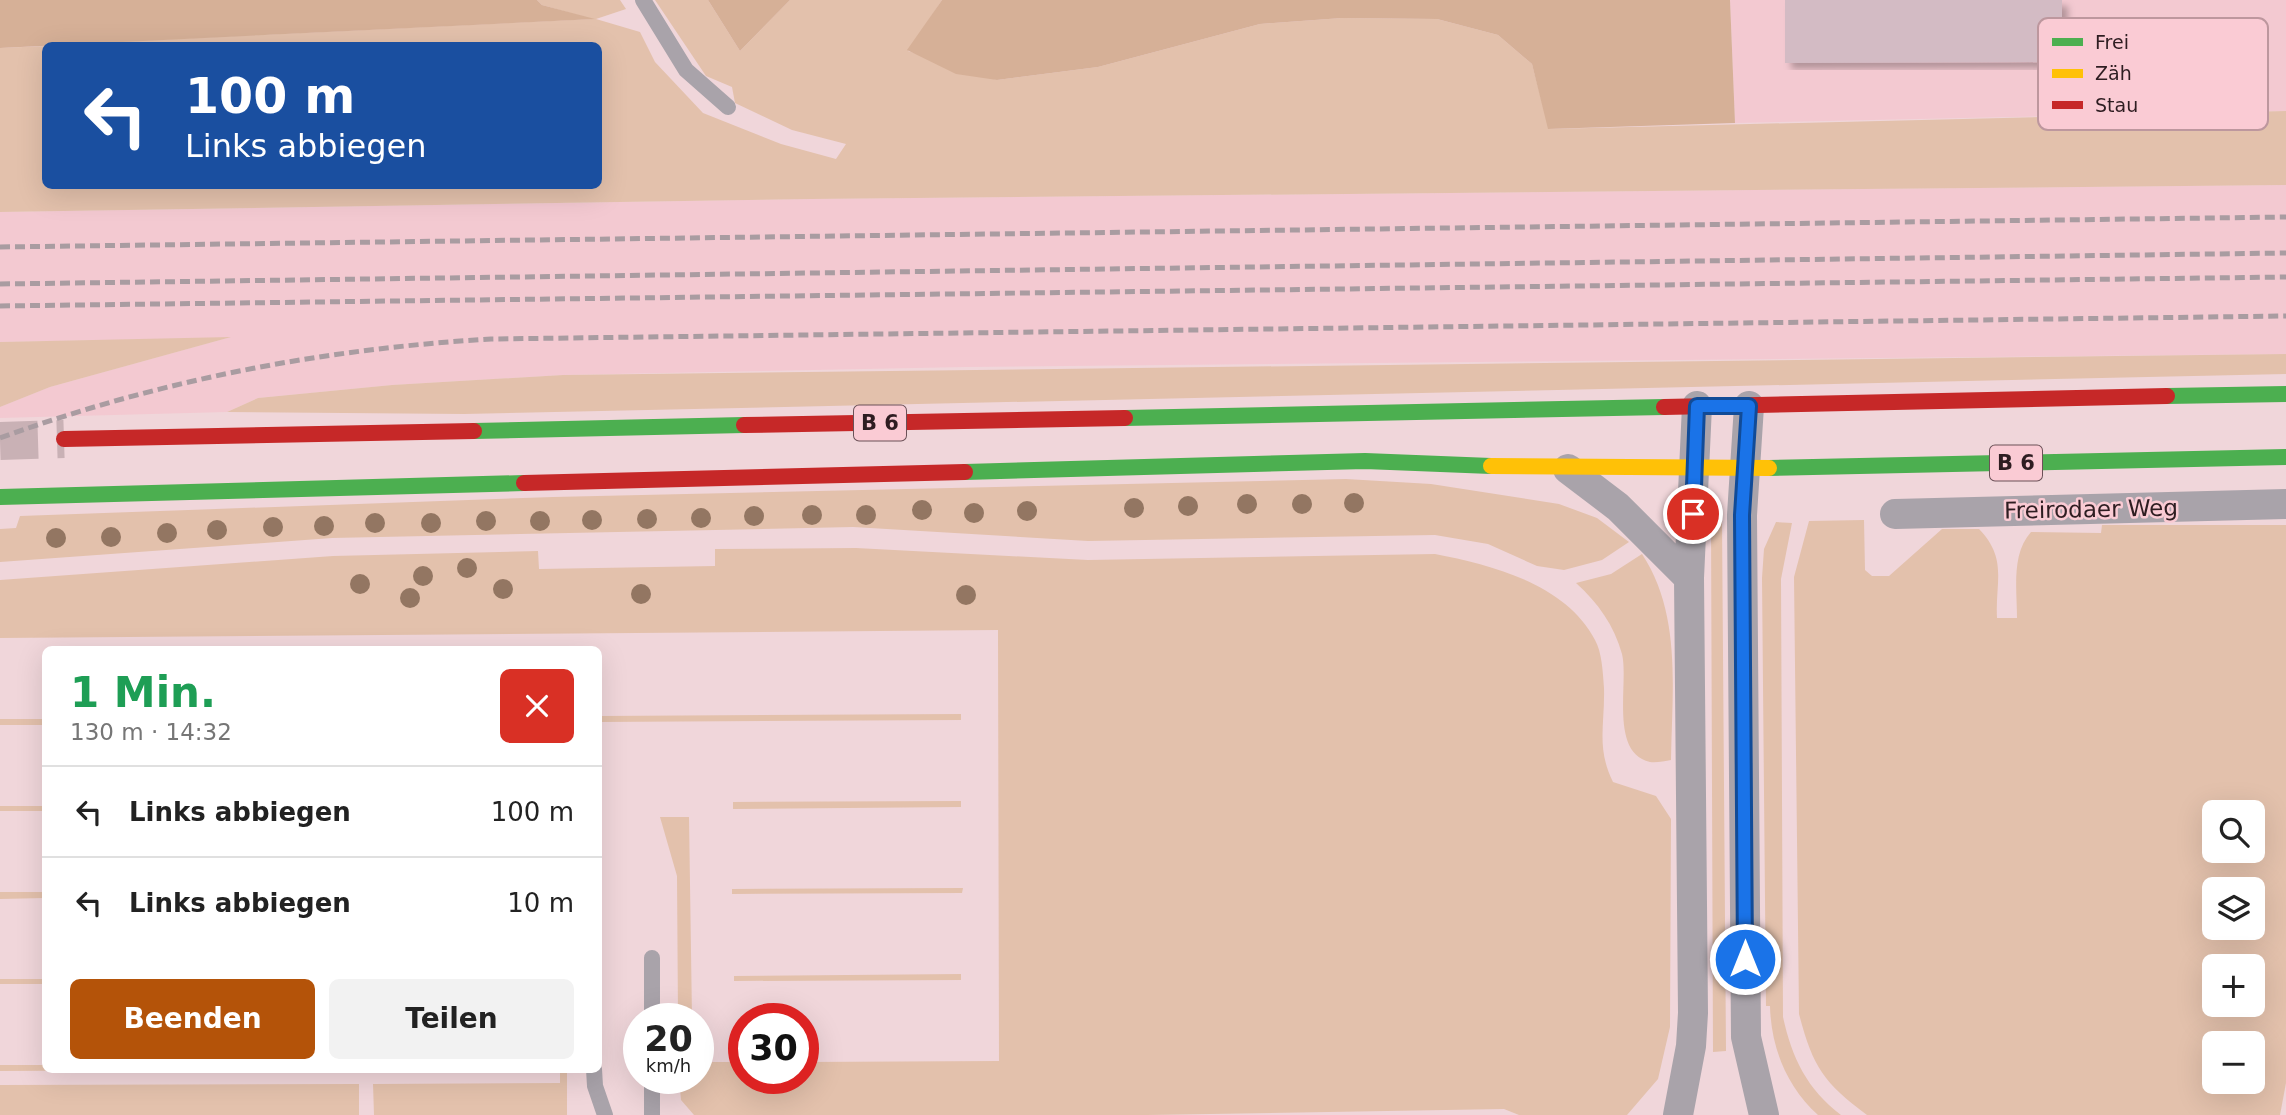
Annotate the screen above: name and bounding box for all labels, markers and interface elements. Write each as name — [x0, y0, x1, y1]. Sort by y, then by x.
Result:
legend — [2038, 18, 2268, 130]
text: Frei — [2095, 31, 2129, 53]
text: Zäh — [2095, 62, 2132, 84]
text: 100 m — [185, 68, 355, 125]
icon: left — [70, 70, 161, 161]
text: Stau — [2095, 94, 2138, 116]
text: Links abbiegen — [185, 127, 426, 165]
road number: B 6 — [854, 406, 906, 440]
road number: B 6 — [1990, 446, 2042, 480]
pin — [1663, 484, 1723, 544]
street label: Freirodaer Weg — [2004, 494, 2178, 524]
icon: arrive — [1674, 495, 1712, 533]
text: 1 Min. — [70, 668, 216, 717]
button: close — [500, 669, 574, 743]
text: 130 m · 14:32 — [70, 719, 232, 745]
icon: left — [70, 793, 108, 831]
text: Links abbiegen — [129, 797, 351, 827]
text: 100 m — [491, 797, 574, 827]
map controls — [2202, 800, 2265, 1094]
button: search — [2202, 800, 2265, 863]
button: layers — [2202, 877, 2265, 940]
icon: left — [70, 884, 108, 922]
text: Links abbiegen — [129, 888, 351, 918]
text: 10 m — [507, 888, 574, 918]
position arrow — [1708, 922, 1782, 996]
button: + — [2202, 954, 2265, 1017]
button: Beenden — [70, 979, 315, 1059]
button: Teilen — [329, 979, 574, 1059]
speed limit sign: 30 — [728, 1003, 819, 1094]
text: 20 — [644, 1019, 693, 1059]
button: − — [2202, 1031, 2265, 1094]
text: km/h — [646, 1055, 691, 1076]

